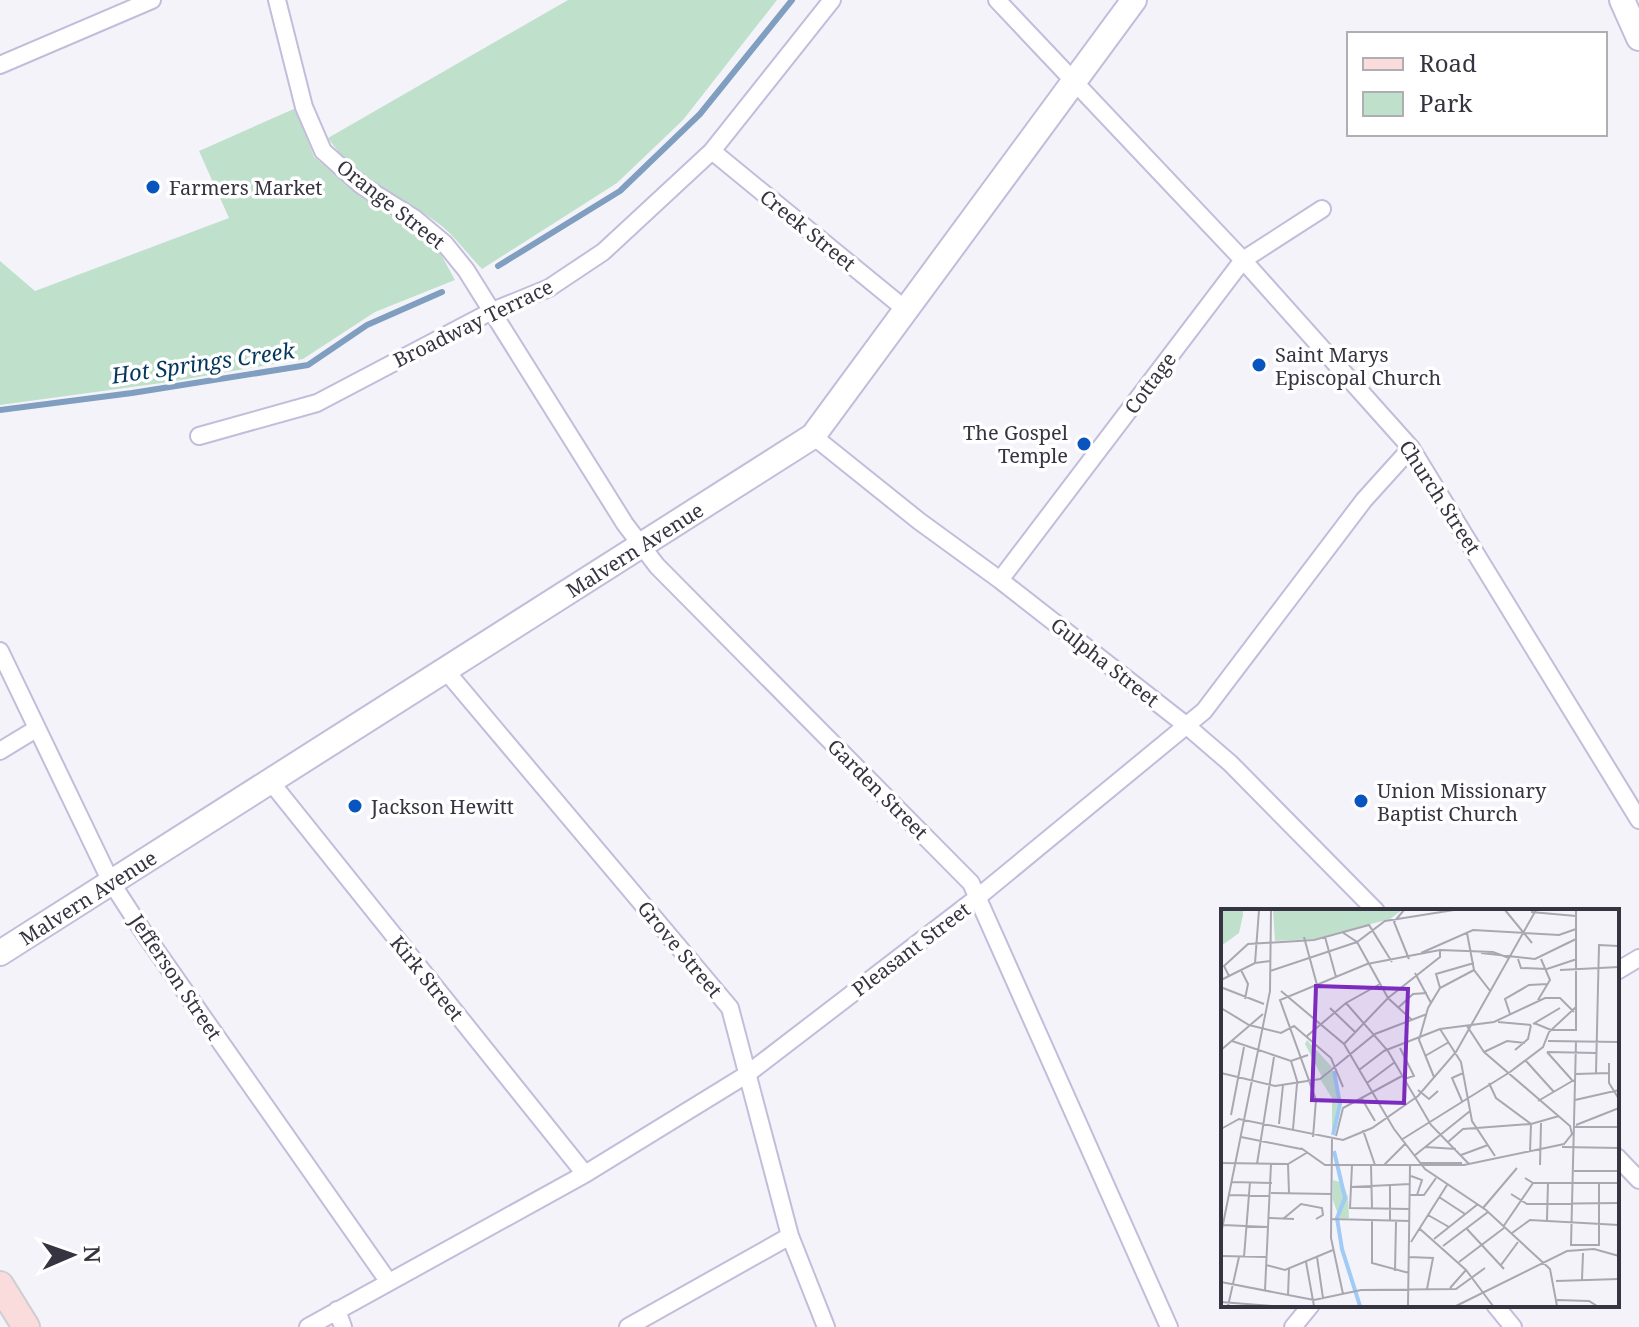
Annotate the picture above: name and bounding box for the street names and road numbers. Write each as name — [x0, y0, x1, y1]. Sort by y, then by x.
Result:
street label: Orange Street — [331, 153, 451, 255]
street label: Creek Street — [755, 183, 861, 277]
street label: Broadway Terrace — [389, 273, 557, 373]
street label: Cottage — [1118, 347, 1182, 419]
street label: Church Street — [1393, 435, 1487, 559]
street label: Malvern Avenue — [561, 496, 708, 603]
street label: Gulpha Street — [1045, 611, 1165, 713]
street label: Garden Street — [822, 733, 934, 845]
street label: Malvern Avenue — [14, 844, 161, 951]
street label: Grove Street — [632, 895, 728, 1003]
street label: Pleasant Street — [846, 896, 976, 1002]
street label: Jefferson Street — [123, 908, 228, 1045]
street label: Kirk Street — [384, 930, 470, 1026]

